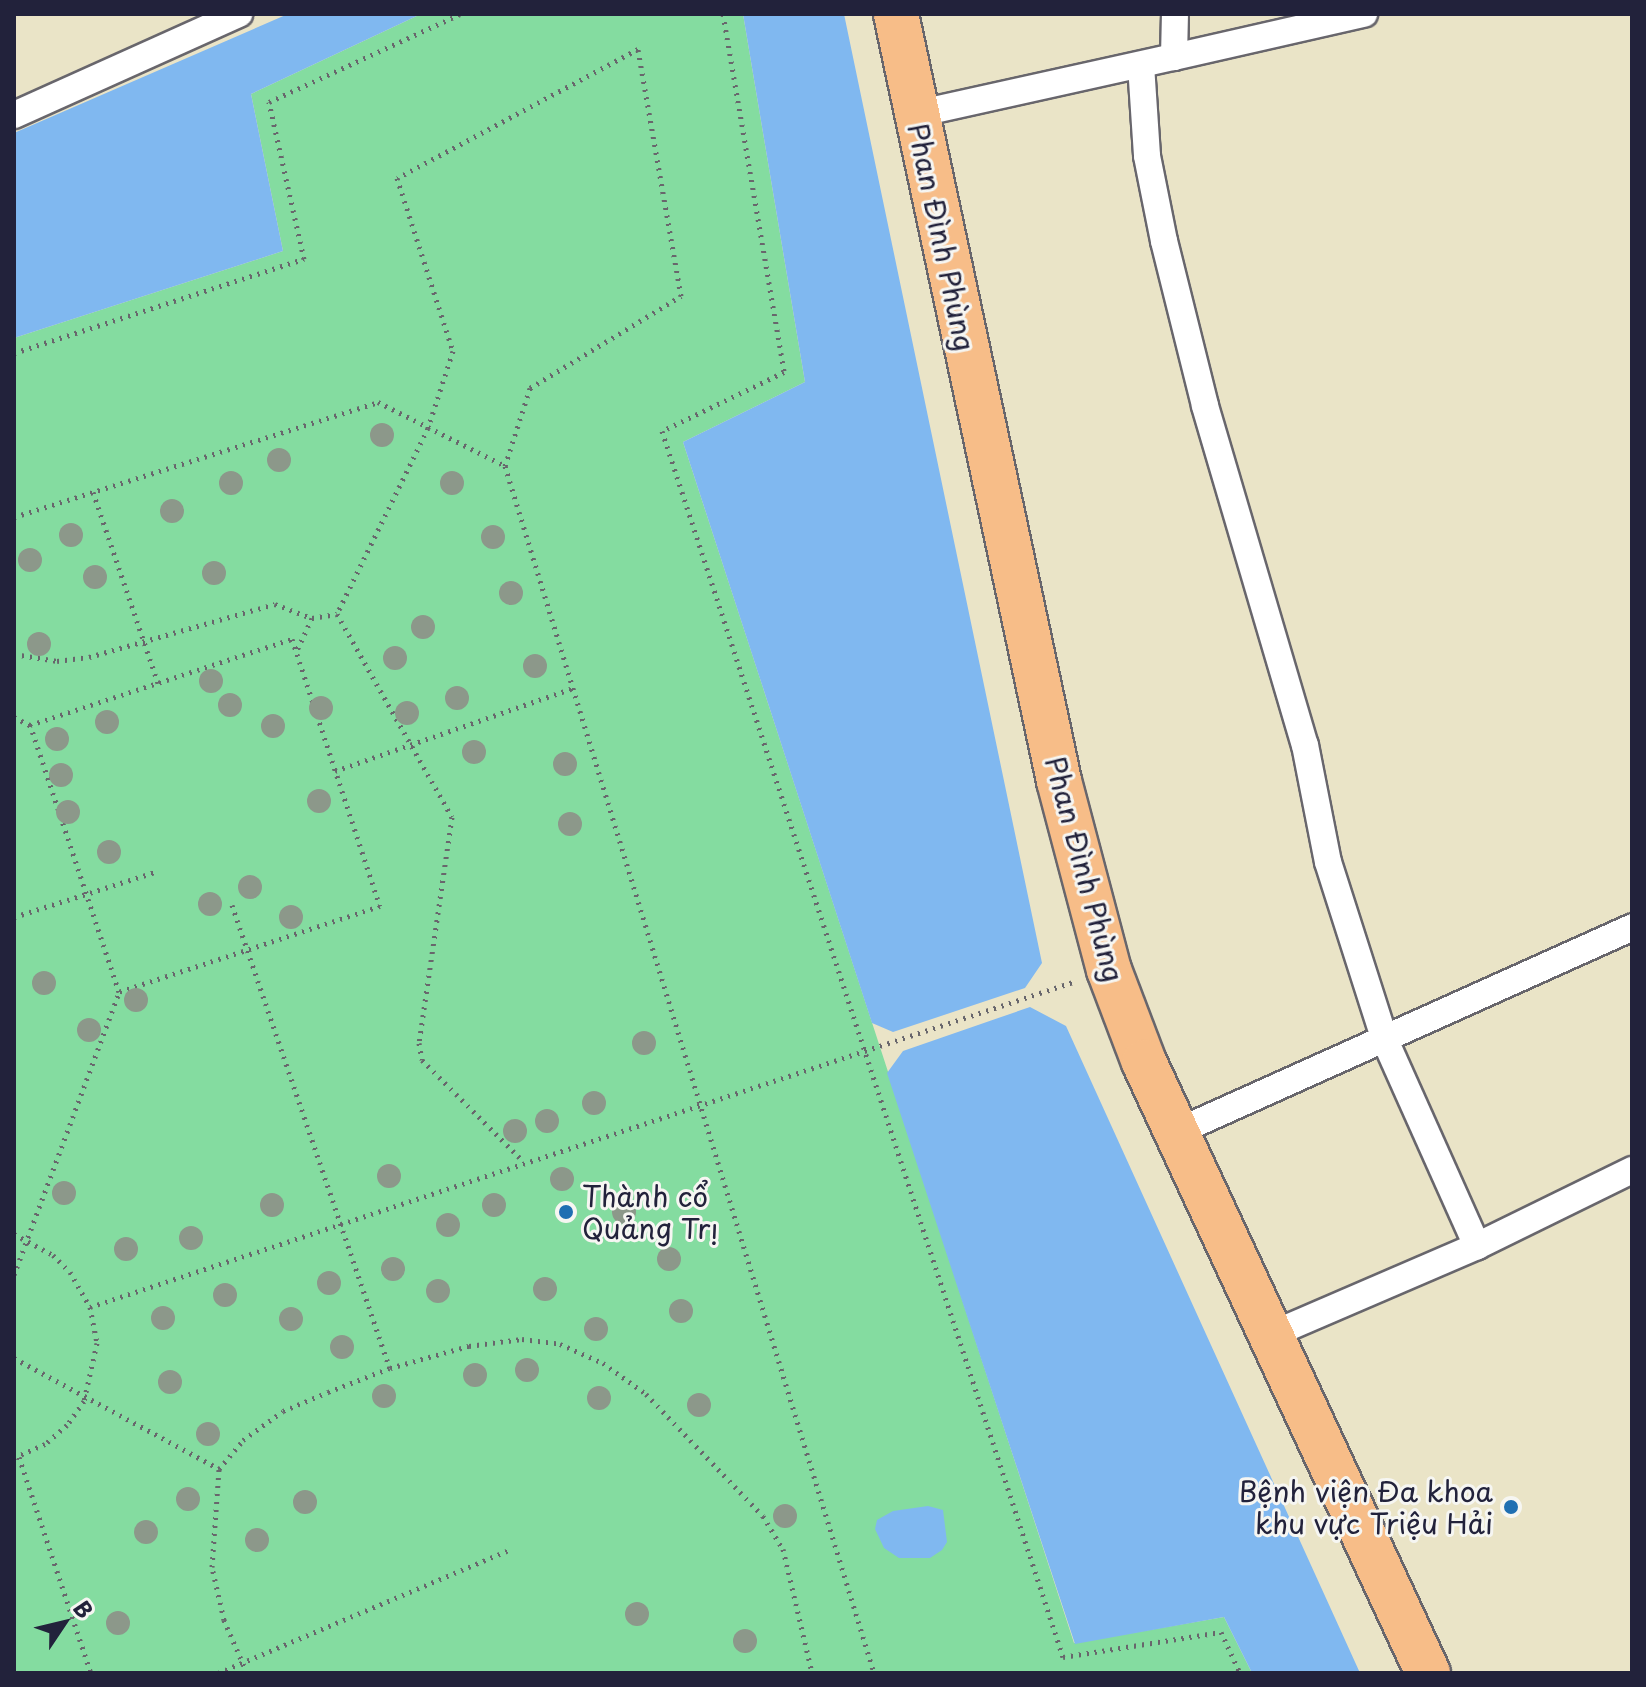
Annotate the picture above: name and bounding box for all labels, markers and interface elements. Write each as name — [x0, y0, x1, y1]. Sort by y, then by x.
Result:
street label: Phan Đình Phùng — [901, 120, 983, 354]
street label: Phan Đình Phùng — [1039, 752, 1131, 986]
place label: Thành cổ Quảng Trị — [582, 1179, 717, 1245]
marker: Thành cổ Quảng Trị — [557, 1203, 575, 1221]
place label: Bệnh viện Đa khoa khu vực Triệu Hải — [1239, 1474, 1493, 1540]
marker: Bệnh viện Đa khoa khu vực Triệu Hải — [1500, 1496, 1522, 1518]
north arrow — [24, 1583, 104, 1663]
text: B — [66, 1593, 102, 1625]

